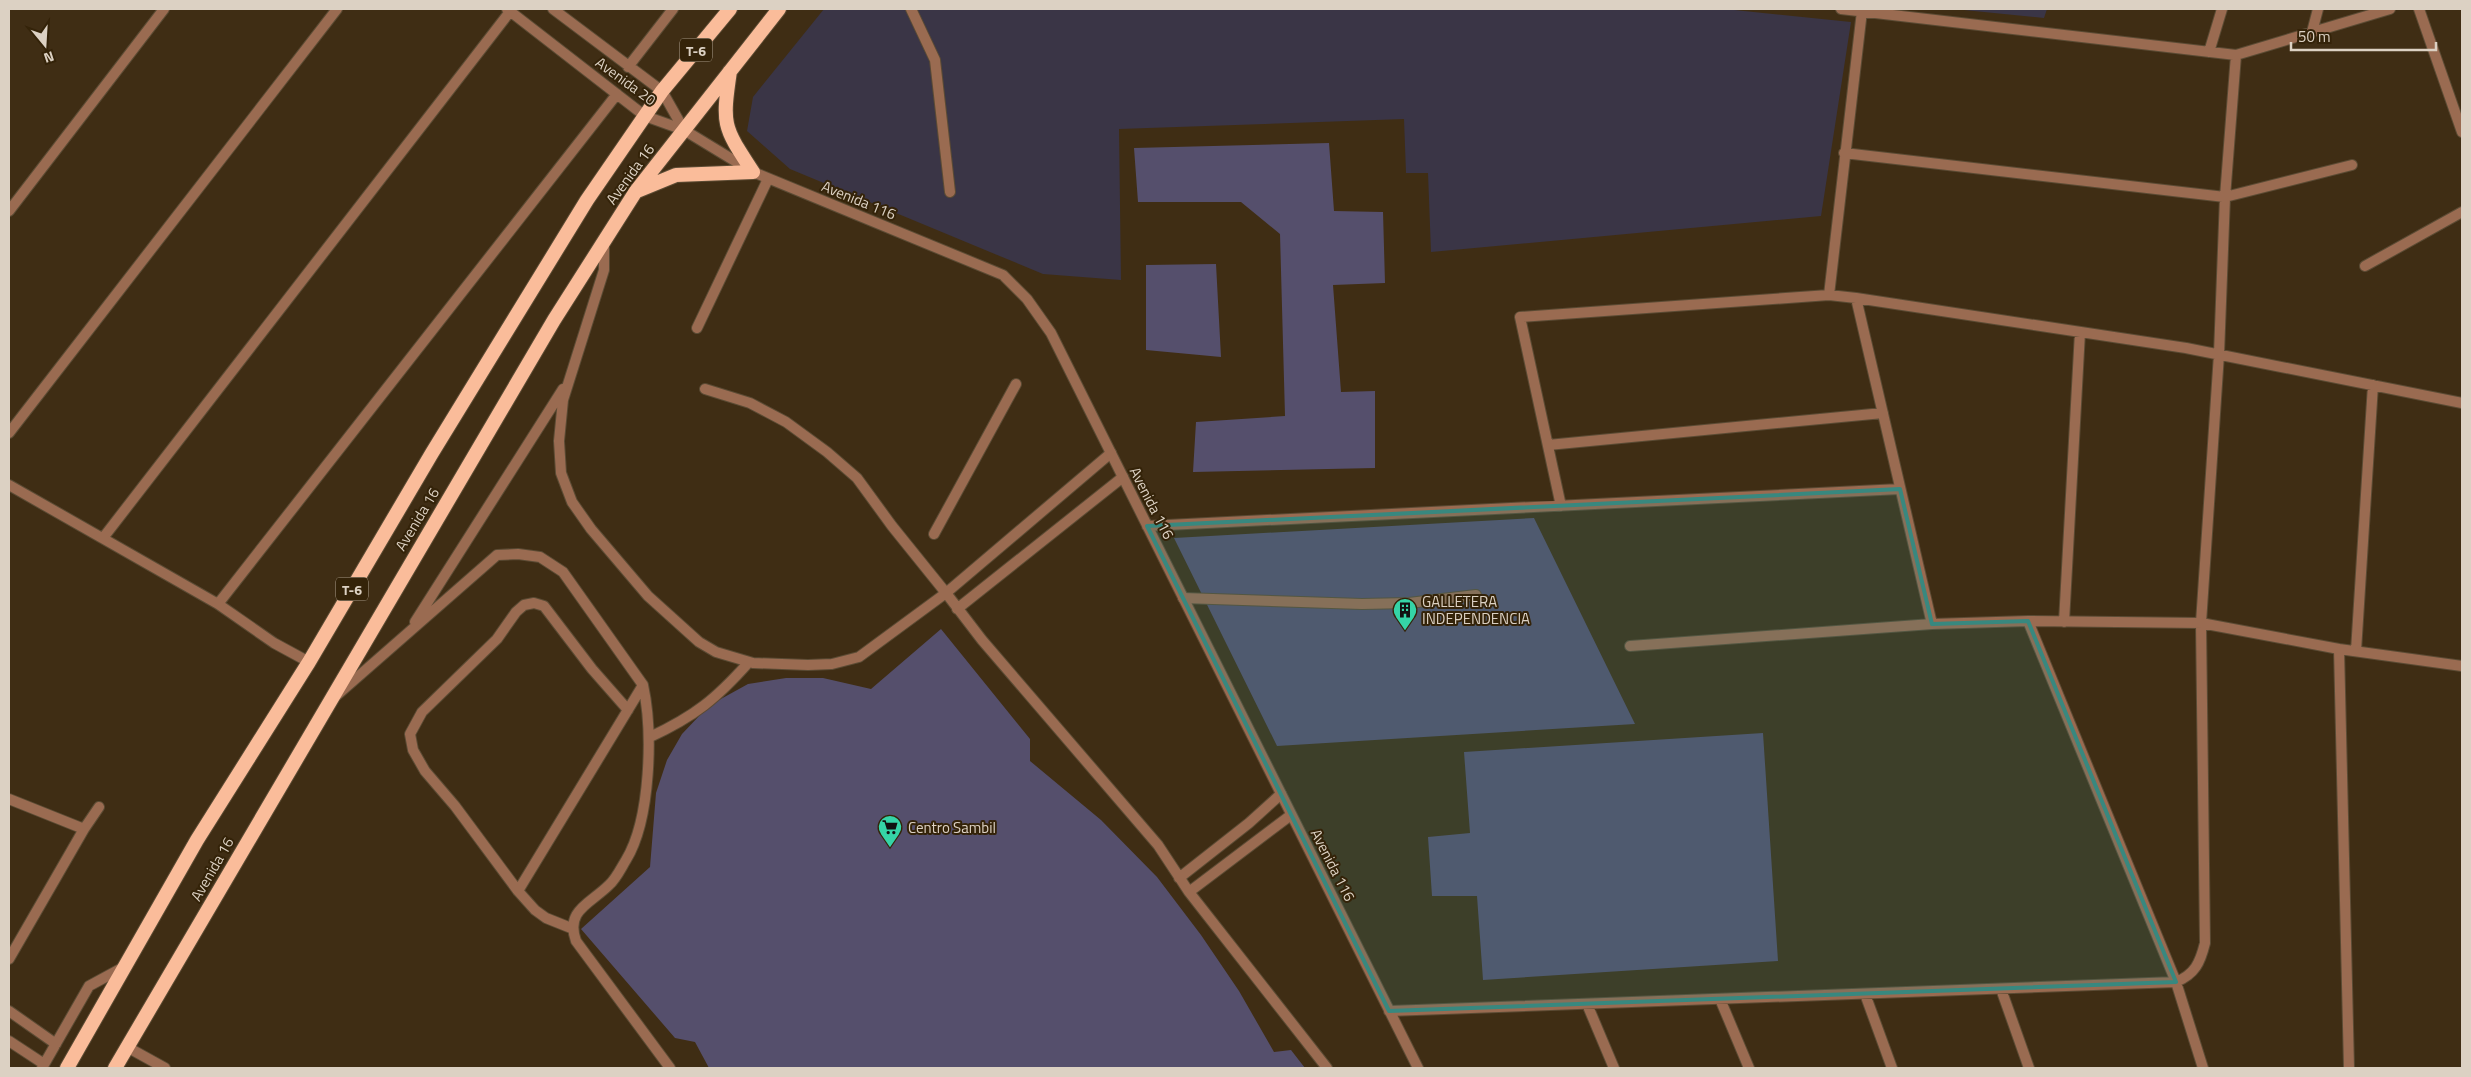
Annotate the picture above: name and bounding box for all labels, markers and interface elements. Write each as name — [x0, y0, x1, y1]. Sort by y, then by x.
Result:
north arrow — [20, 20, 70, 70]
scale bar — [2291, 20, 2436, 52]
text: 50 m — [2298, 25, 2331, 48]
road number: T-6 — [680, 38, 712, 62]
text: N — [41, 46, 57, 69]
street label: Avenida 20 — [591, 51, 661, 111]
street label: Avenida 16 — [600, 139, 660, 209]
street label: Avenida 116 — [818, 175, 900, 225]
street label: Avenida 116 — [1124, 463, 1180, 543]
street label: Avenida 16 — [389, 483, 445, 555]
road number: T-6 — [336, 578, 368, 600]
place label: GALLETERA INDEPENDENCIA — [1422, 590, 1530, 630]
building icon: GALLETERA INDEPENDENCIA — [1392, 597, 1418, 631]
supermarket icon: Centro Sambil — [877, 814, 903, 848]
place label: Centro Sambil — [908, 816, 996, 839]
street label: Avenida 116 — [1305, 825, 1361, 905]
street label: Avenida 16 — [184, 833, 240, 905]

